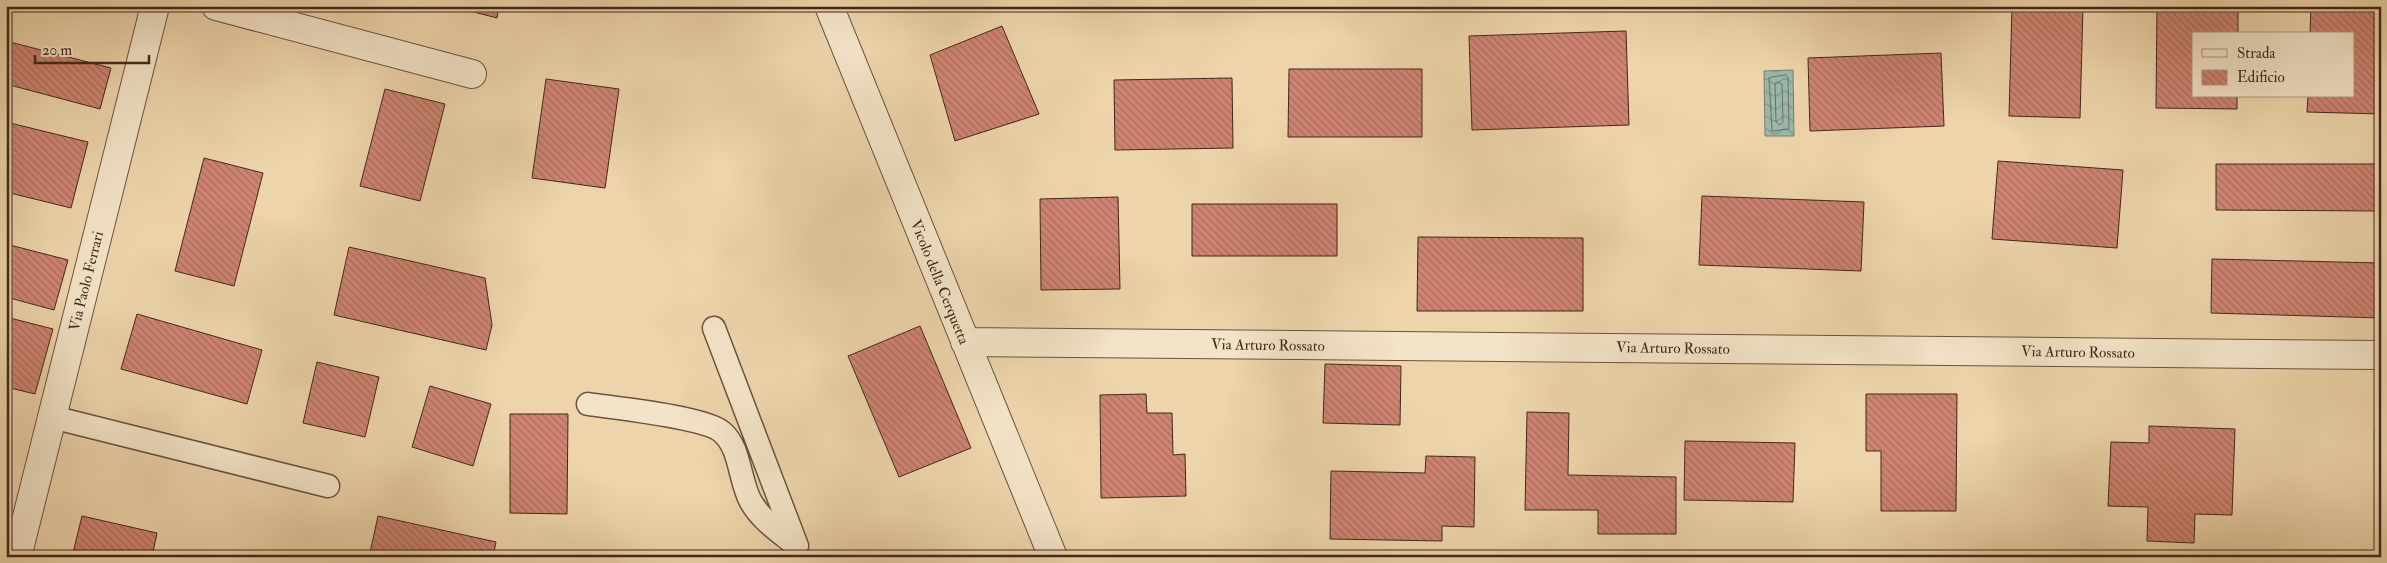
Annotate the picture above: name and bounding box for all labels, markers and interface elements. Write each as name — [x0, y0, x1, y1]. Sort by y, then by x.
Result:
scale bar — [35, 32, 149, 64]
legend — [2192, 32, 2354, 98]
text: 20 m — [42, 41, 72, 60]
text: Strada — [2237, 44, 2276, 63]
text: Edificio — [2237, 68, 2285, 87]
street label: Vicolo della Cerquetta — [906, 217, 974, 348]
street label: Via Paolo Ferrari — [65, 229, 108, 333]
street label: Via Arturo Rossato — [1211, 335, 1325, 356]
street label: Via Arturo Rossato — [1616, 338, 1730, 359]
street label: Via Arturo Rossato — [2021, 342, 2135, 363]

